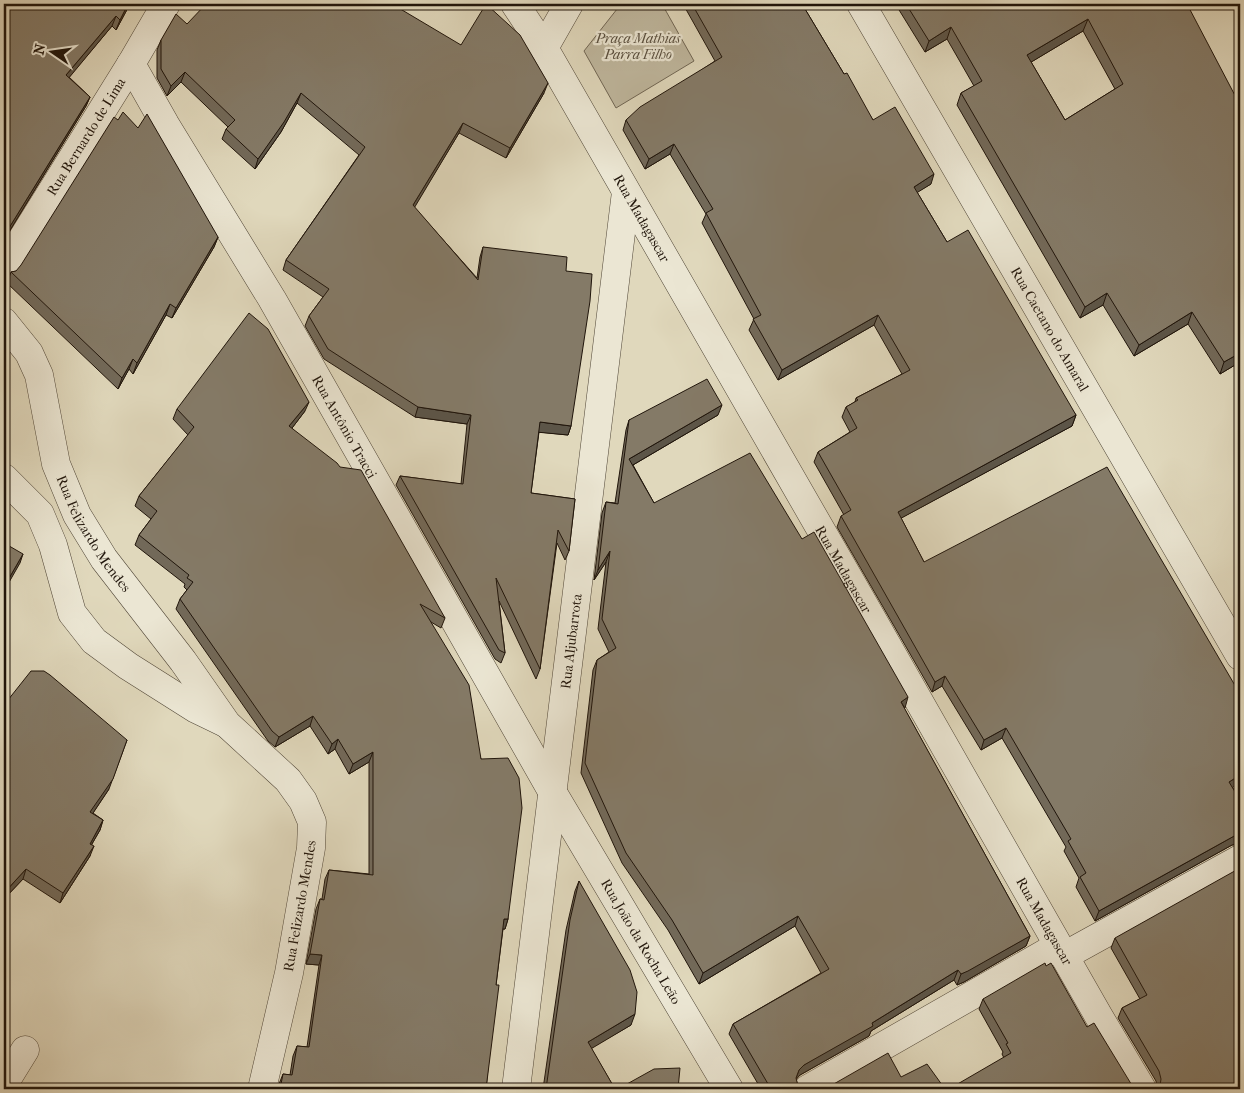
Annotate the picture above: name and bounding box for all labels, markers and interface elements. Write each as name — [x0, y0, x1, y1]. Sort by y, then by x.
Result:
north arrow — [28, 28, 78, 78]
park label: Praça Mathias Parra Filho — [595, 30, 681, 63]
text: N — [30, 42, 49, 56]
street label: Rua Bernardo de Lima — [43, 74, 129, 199]
street label: Rua Madagascar — [610, 171, 674, 265]
street label: Rua Caetano do Amaral — [1007, 264, 1093, 394]
street label: Rua Antônio Tracci — [309, 372, 381, 481]
street label: Rua Felizardo Mendes — [53, 473, 135, 595]
street label: Rua Madagascar — [812, 522, 876, 616]
street label: Rua Aljubarrota — [557, 592, 585, 690]
street label: Rua Felizardo Mendes — [280, 839, 320, 973]
street label: Rua Madagascar — [1013, 874, 1076, 968]
street label: Rua João da Rocha Leão — [597, 876, 685, 1007]

